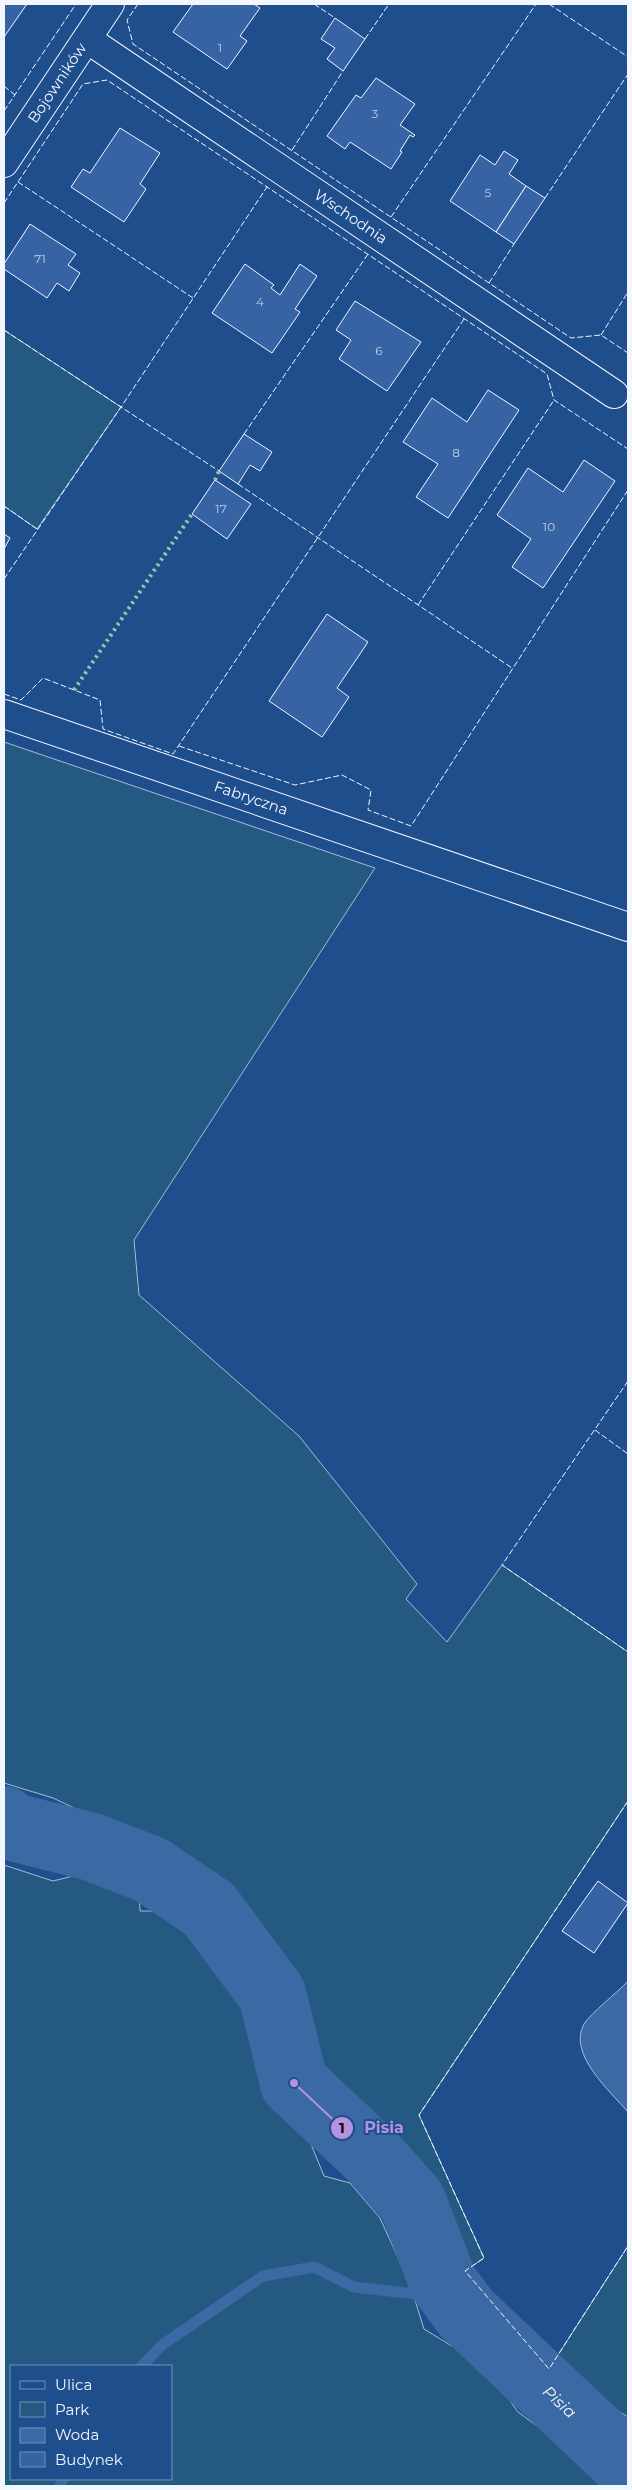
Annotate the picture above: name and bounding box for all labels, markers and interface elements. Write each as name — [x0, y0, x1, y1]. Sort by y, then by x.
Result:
street label: Bojowników — [23, 38, 91, 127]
house number: 1 — [218, 40, 222, 55]
house number: 3 — [372, 106, 379, 121]
street label: Wschodnia — [311, 185, 391, 248]
house number: 5 — [485, 185, 492, 200]
house number: 71 — [34, 251, 46, 266]
house number: 4 — [256, 294, 264, 309]
house number: 6 — [375, 343, 383, 358]
house number: 8 — [452, 445, 460, 460]
house number: 17 — [215, 501, 227, 516]
house number: 10 — [543, 519, 555, 534]
street label: Fabryczna — [212, 776, 291, 819]
callout: Pisia — [330, 2112, 414, 2143]
text: 1 — [339, 2118, 345, 2137]
text: Pisia — [364, 2118, 404, 2137]
legend — [10, 2365, 172, 2480]
text: Ulica — [55, 2375, 92, 2394]
water label: Pisia — [539, 2382, 580, 2422]
text: Park — [55, 2400, 89, 2419]
text: Woda — [55, 2425, 99, 2444]
text: Budynek — [55, 2450, 123, 2469]

